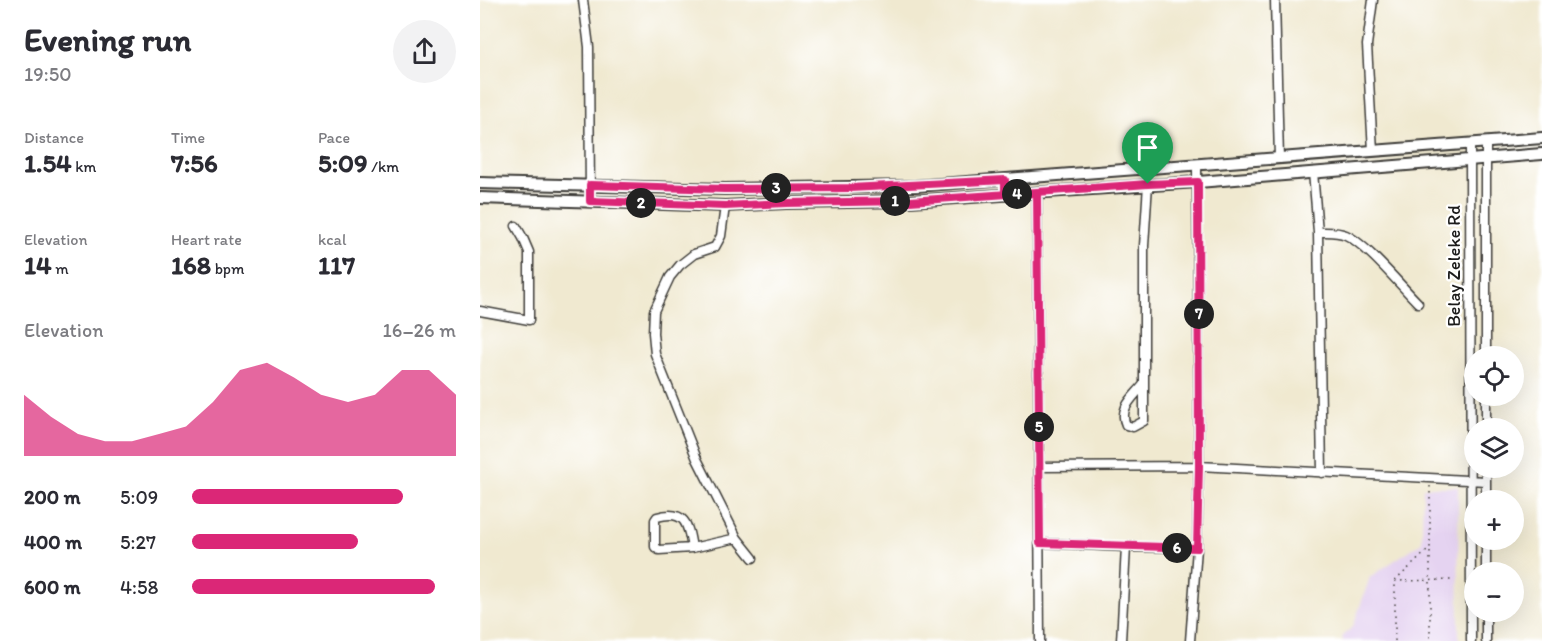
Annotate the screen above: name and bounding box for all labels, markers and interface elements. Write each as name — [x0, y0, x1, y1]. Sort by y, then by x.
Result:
text: Evening run — [24, 20, 191, 59]
button: share — [393, 20, 456, 83]
text: 19:50 — [24, 62, 71, 86]
pin — [1122, 122, 1173, 184]
text: Distance — [24, 128, 84, 147]
text: Time — [171, 128, 205, 147]
text: Pace — [318, 128, 350, 147]
icon: arrive — [1131, 131, 1164, 164]
text: 1.54 — [24, 147, 72, 179]
text: 7:56 — [171, 147, 218, 179]
text: 5:09 — [318, 147, 368, 179]
text: km — [72, 157, 97, 176]
text: /km — [368, 157, 399, 176]
pin: 3 — [761, 173, 791, 203]
text: 3 — [772, 178, 780, 197]
pin: 4 — [1002, 179, 1032, 209]
text: 4 — [1012, 184, 1022, 203]
pin: 1 — [880, 186, 910, 216]
pin: 2 — [626, 188, 656, 218]
text: 1 — [891, 191, 899, 210]
text: 2 — [637, 193, 645, 212]
street label: Belay Zeleke Rd — [1443, 205, 1465, 327]
text: Elevation — [24, 230, 88, 249]
text: Heart rate — [171, 230, 242, 249]
text: kcal — [318, 230, 346, 249]
text: 14 — [24, 249, 52, 281]
text: 168 — [171, 249, 211, 281]
text: 117 — [318, 249, 355, 281]
text: m — [52, 259, 69, 278]
text: bpm — [211, 259, 244, 278]
pin: 7 — [1184, 299, 1214, 329]
text: 7 — [1195, 304, 1203, 323]
text: Elevation — [24, 318, 103, 342]
text: 16–26 m — [383, 318, 456, 342]
map controls — [1464, 346, 1524, 622]
button: locate — [1464, 346, 1524, 406]
pin: 5 — [1024, 412, 1054, 442]
text: 5 — [1035, 417, 1043, 436]
button: layers — [1464, 418, 1524, 478]
text: 200 m — [24, 485, 80, 509]
text: 5:09 — [120, 485, 158, 509]
button: + — [1464, 490, 1524, 550]
text: 400 m — [24, 530, 82, 554]
text: 5:27 — [120, 530, 156, 554]
pin: 6 — [1162, 533, 1192, 563]
text: 6 — [1173, 538, 1181, 557]
button: − — [1464, 562, 1524, 622]
text: 600 m — [24, 575, 81, 599]
text: 4:58 — [120, 575, 158, 599]

